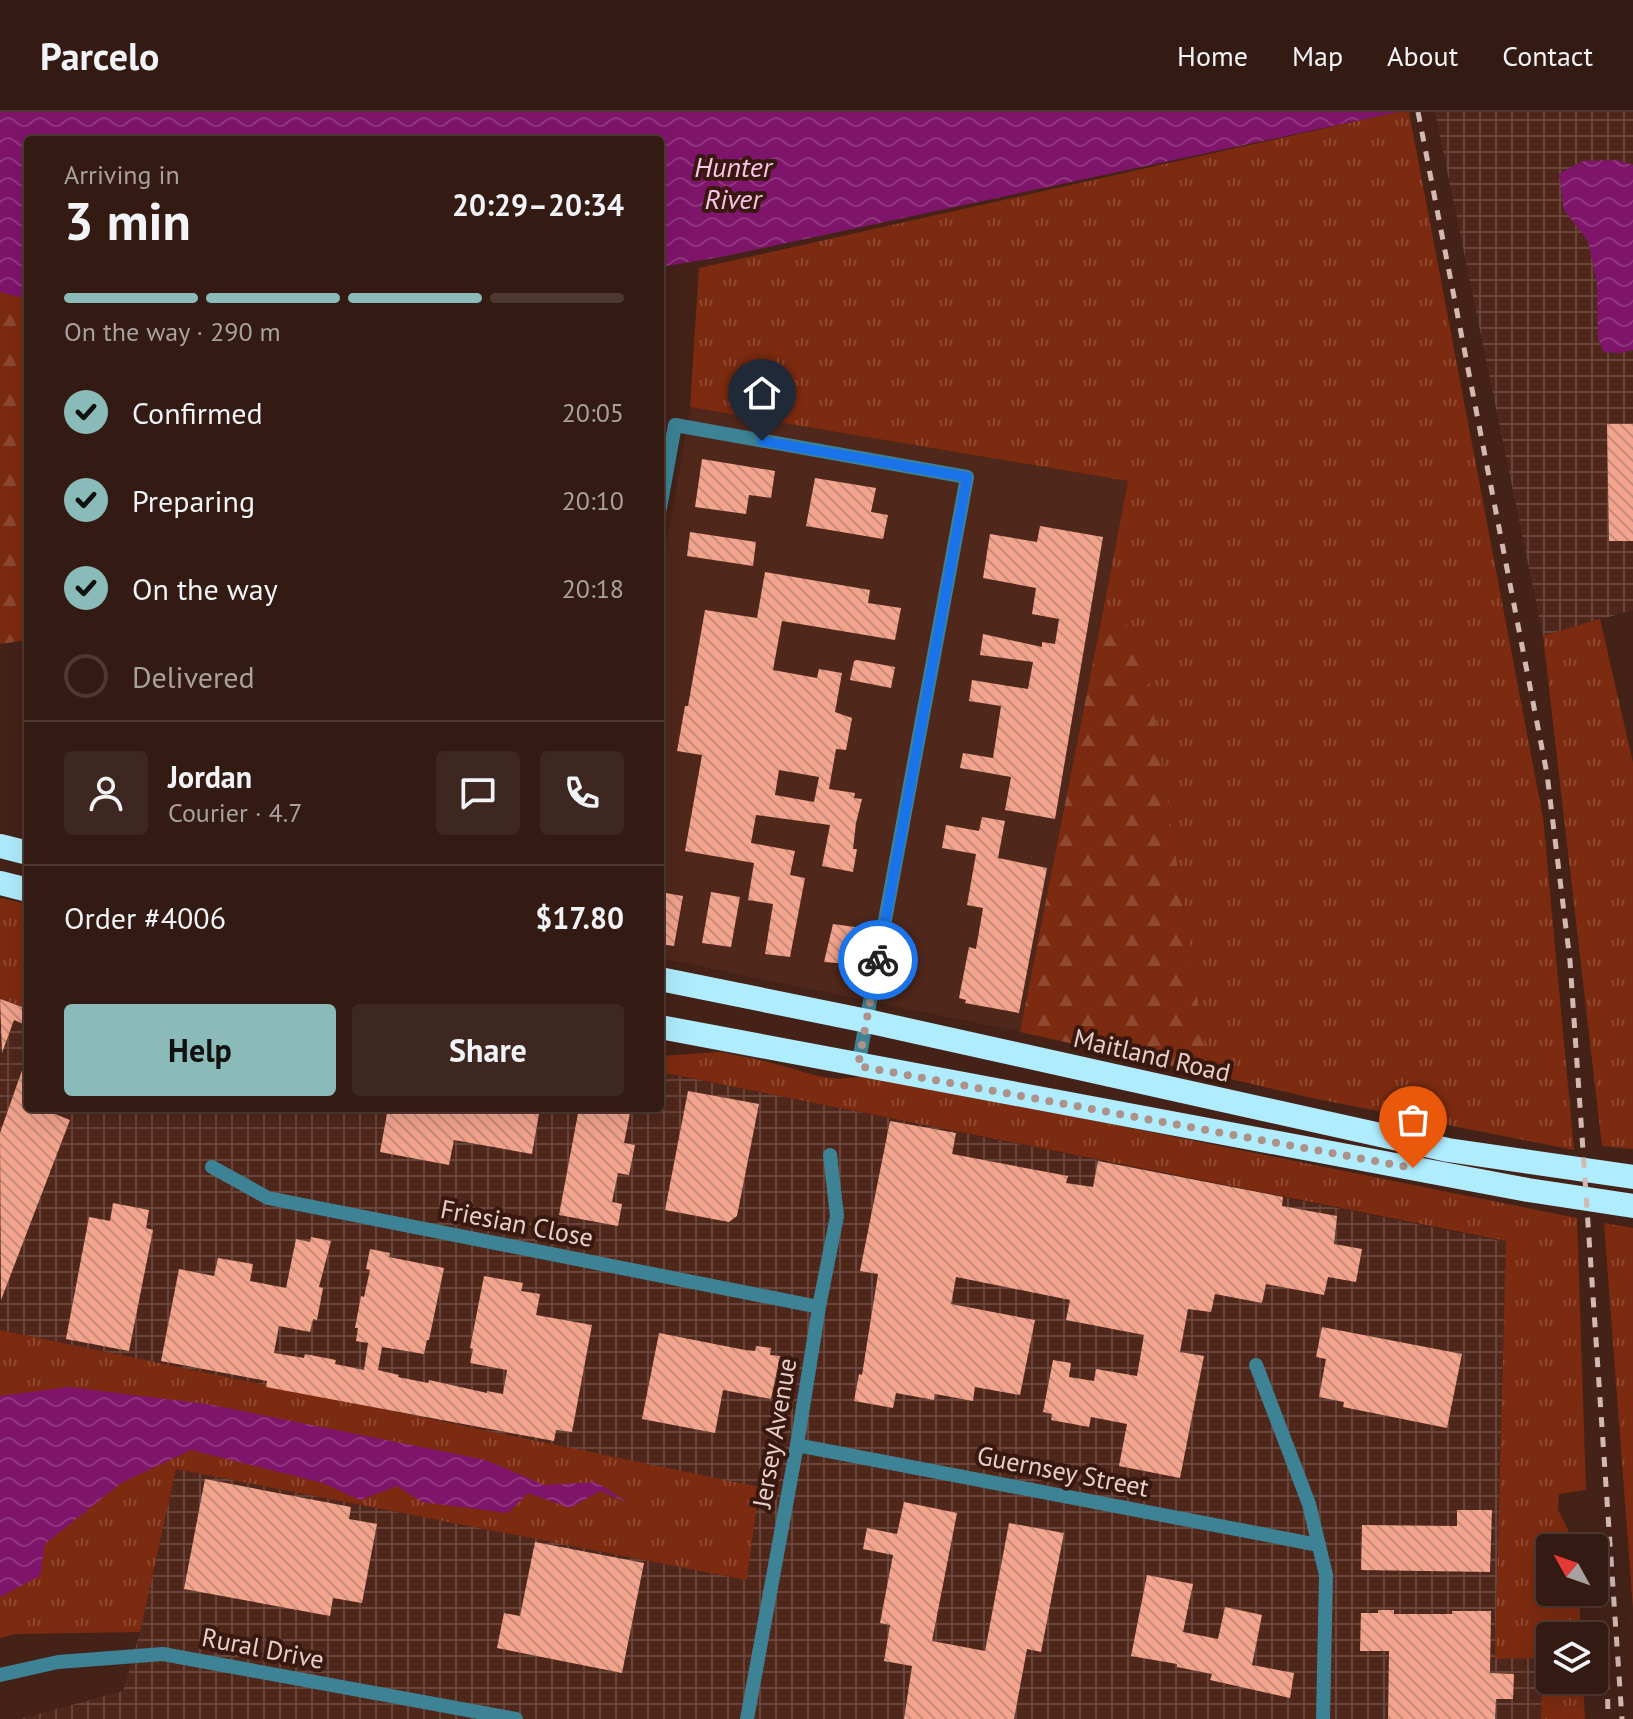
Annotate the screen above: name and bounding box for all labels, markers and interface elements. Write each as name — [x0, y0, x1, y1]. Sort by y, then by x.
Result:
text: Parcelo — [40, 31, 160, 80]
text: Home — [1177, 37, 1248, 74]
text: Map — [1292, 37, 1343, 74]
text: About — [1387, 37, 1458, 74]
text: Contact — [1502, 37, 1593, 74]
water label: Hunter River — [694, 148, 774, 217]
text: Arriving in — [64, 158, 180, 191]
text: 20:29–20:34 — [452, 185, 624, 224]
text: 3 min — [64, 187, 191, 254]
text: On the way · 290 m — [64, 315, 281, 348]
pin — [728, 359, 796, 441]
icon: home — [740, 371, 784, 415]
icon: check — [64, 390, 108, 434]
text: Confirmed — [132, 393, 263, 432]
text: 20:05 — [562, 396, 624, 429]
icon: check — [64, 478, 108, 522]
text: Preparing — [132, 481, 255, 520]
text: 20:10 — [562, 484, 624, 517]
icon: check — [64, 566, 108, 610]
text: On the way — [132, 569, 278, 608]
text: 20:18 — [562, 572, 624, 605]
text: Delivered — [132, 657, 255, 696]
button: person — [64, 751, 148, 835]
button: chat — [436, 751, 520, 835]
button: phone — [540, 751, 624, 835]
text: Jordan — [168, 757, 252, 796]
text: Courier · 4.7 — [168, 796, 302, 829]
text: Order #4006 — [64, 898, 226, 937]
text: $17.80 — [535, 898, 624, 937]
courier — [838, 920, 918, 1000]
icon: bike — [856, 938, 900, 982]
button: Help — [64, 1004, 336, 1096]
button: Share — [352, 1004, 624, 1096]
street label: Maitland Road — [1070, 1021, 1234, 1089]
pin — [1379, 1086, 1447, 1168]
icon: bag — [1391, 1098, 1435, 1142]
street label: Friesian Close — [438, 1192, 596, 1254]
street label: Jersey Avenue — [744, 1355, 803, 1512]
street label: Guernsey Street — [974, 1438, 1152, 1504]
north arrow — [1536, 1534, 1608, 1606]
map controls — [1536, 1534, 1608, 1694]
street label: Rural Drive — [199, 1620, 327, 1676]
button: layers — [1536, 1622, 1608, 1694]

